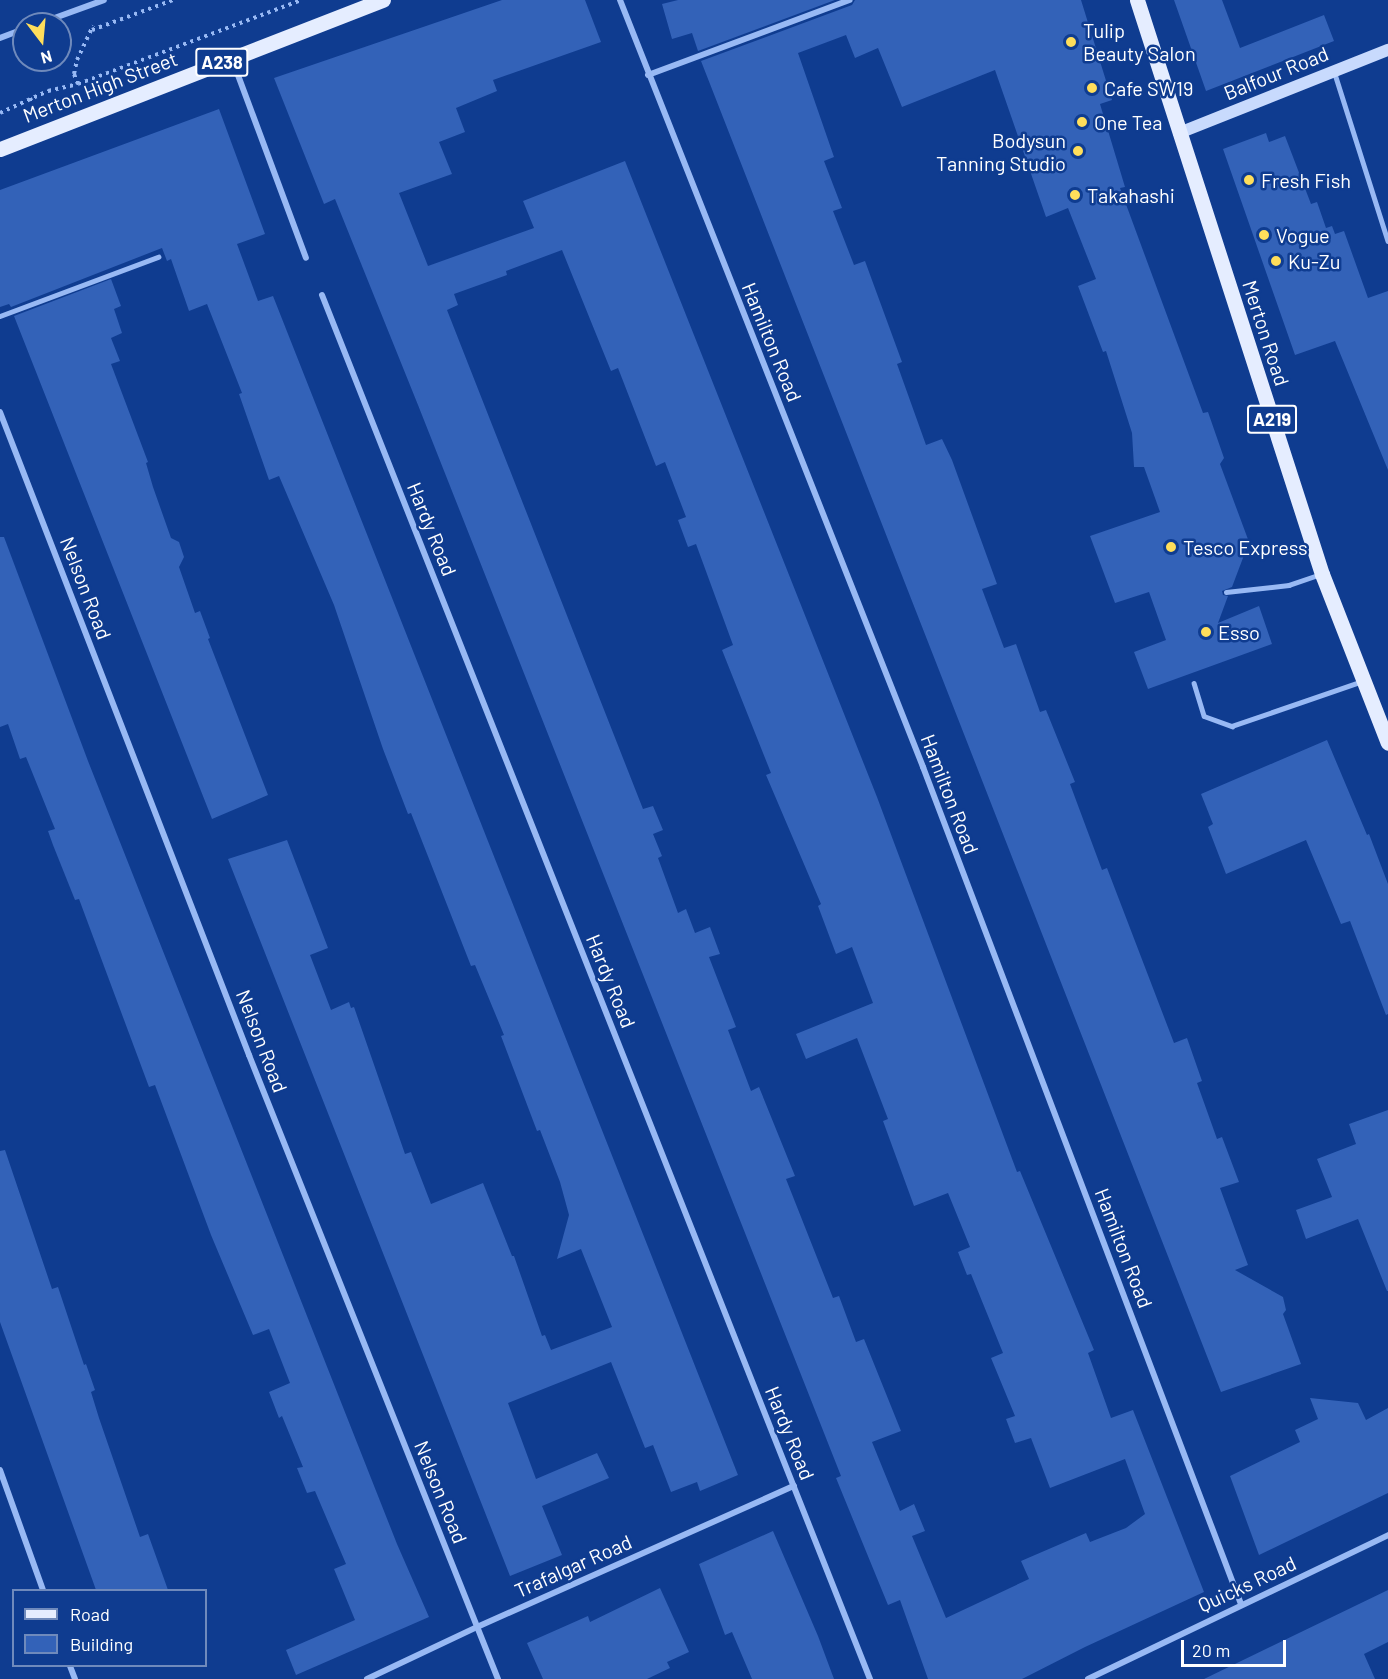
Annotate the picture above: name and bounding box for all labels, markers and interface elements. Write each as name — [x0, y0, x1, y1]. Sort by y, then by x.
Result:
north arrow — [12, 12, 72, 72]
place label: Tulip Beauty Salon — [1083, 19, 1196, 66]
marker: Tulip Beauty Salon — [1064, 35, 1078, 49]
street label: Balfour Road — [1220, 41, 1332, 105]
street label: Merton High Street — [19, 47, 181, 127]
text: N — [39, 47, 54, 68]
road number: A238 — [195, 47, 249, 77]
place label: Cafe SW19 — [1104, 76, 1193, 100]
marker: Cafe SW19 — [1085, 81, 1099, 95]
place label: One Tea — [1094, 110, 1162, 134]
marker: One Tea — [1075, 115, 1089, 129]
place label: Bodysun Tanning Studio — [936, 128, 1066, 175]
marker: Bodysun Tanning Studio — [1071, 144, 1085, 158]
place label: Fresh Fish — [1261, 168, 1351, 192]
marker: Fresh Fish — [1242, 173, 1256, 187]
place label: Takahashi — [1087, 183, 1175, 207]
marker: Takahashi — [1068, 188, 1082, 202]
place label: Vogue — [1276, 223, 1330, 247]
marker: Vogue — [1257, 228, 1271, 242]
place label: Ku-Zu — [1288, 249, 1341, 273]
marker: Ku-Zu — [1269, 254, 1283, 268]
street label: Merton Road — [1238, 277, 1294, 389]
street label: Hamilton Road — [737, 279, 807, 405]
road number: A219 — [1246, 404, 1298, 434]
street label: Hardy Road — [402, 479, 462, 579]
street label: Nelson Road — [55, 533, 117, 643]
place label: Tesco Express — [1183, 535, 1308, 559]
marker: Tesco Express — [1164, 540, 1178, 554]
place label: Esso — [1218, 620, 1260, 644]
marker: Esso — [1199, 625, 1213, 639]
street label: Hamilton Road — [916, 731, 984, 857]
street label: Hardy Road — [581, 931, 641, 1031]
street label: Nelson Road — [231, 986, 293, 1096]
street label: Hamilton Road — [1090, 1185, 1158, 1311]
street label: Hardy Road — [760, 1383, 820, 1483]
street label: Nelson Road — [410, 1437, 472, 1547]
street label: Trafalgar Road — [511, 1529, 635, 1603]
street label: Quicks Road — [1194, 1551, 1300, 1617]
legend — [12, 1589, 207, 1667]
text: Road — [70, 1603, 110, 1625]
scale bar — [1184, 1628, 1289, 1666]
text: Building — [70, 1633, 133, 1655]
text: 20 m — [1192, 1639, 1230, 1661]

